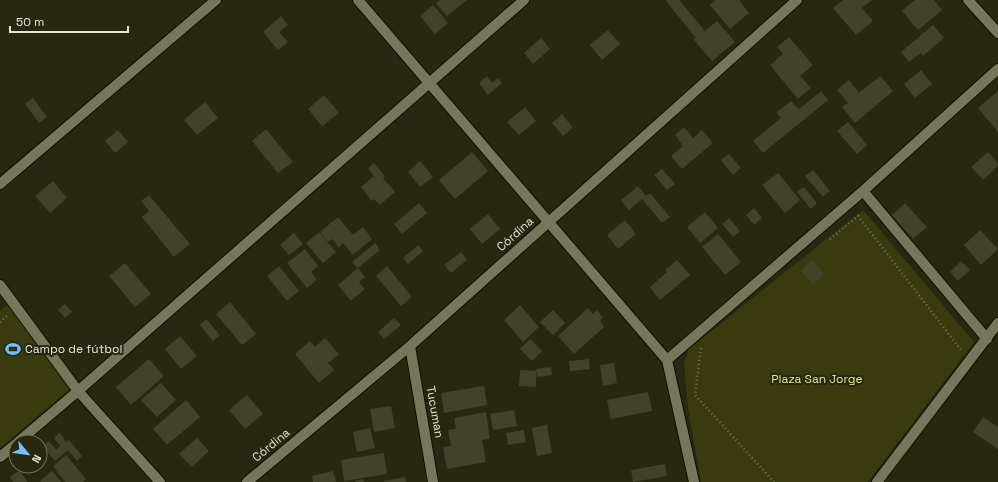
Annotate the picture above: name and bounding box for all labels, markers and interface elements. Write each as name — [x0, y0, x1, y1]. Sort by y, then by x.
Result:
scale bar — [10, 8, 128, 34]
text: 50 m — [16, 14, 44, 30]
street label: Córdina — [493, 213, 537, 255]
sports icon: Campo de fútbol — [4, 340, 22, 358]
place label: Campo de fútbol — [25, 341, 122, 357]
park label: Plaza San Jorge — [771, 371, 863, 387]
street label: Tucuman — [423, 385, 447, 439]
street label: Córdina — [249, 425, 293, 465]
north arrow — [8, 434, 48, 474]
text: N — [29, 452, 45, 465]

